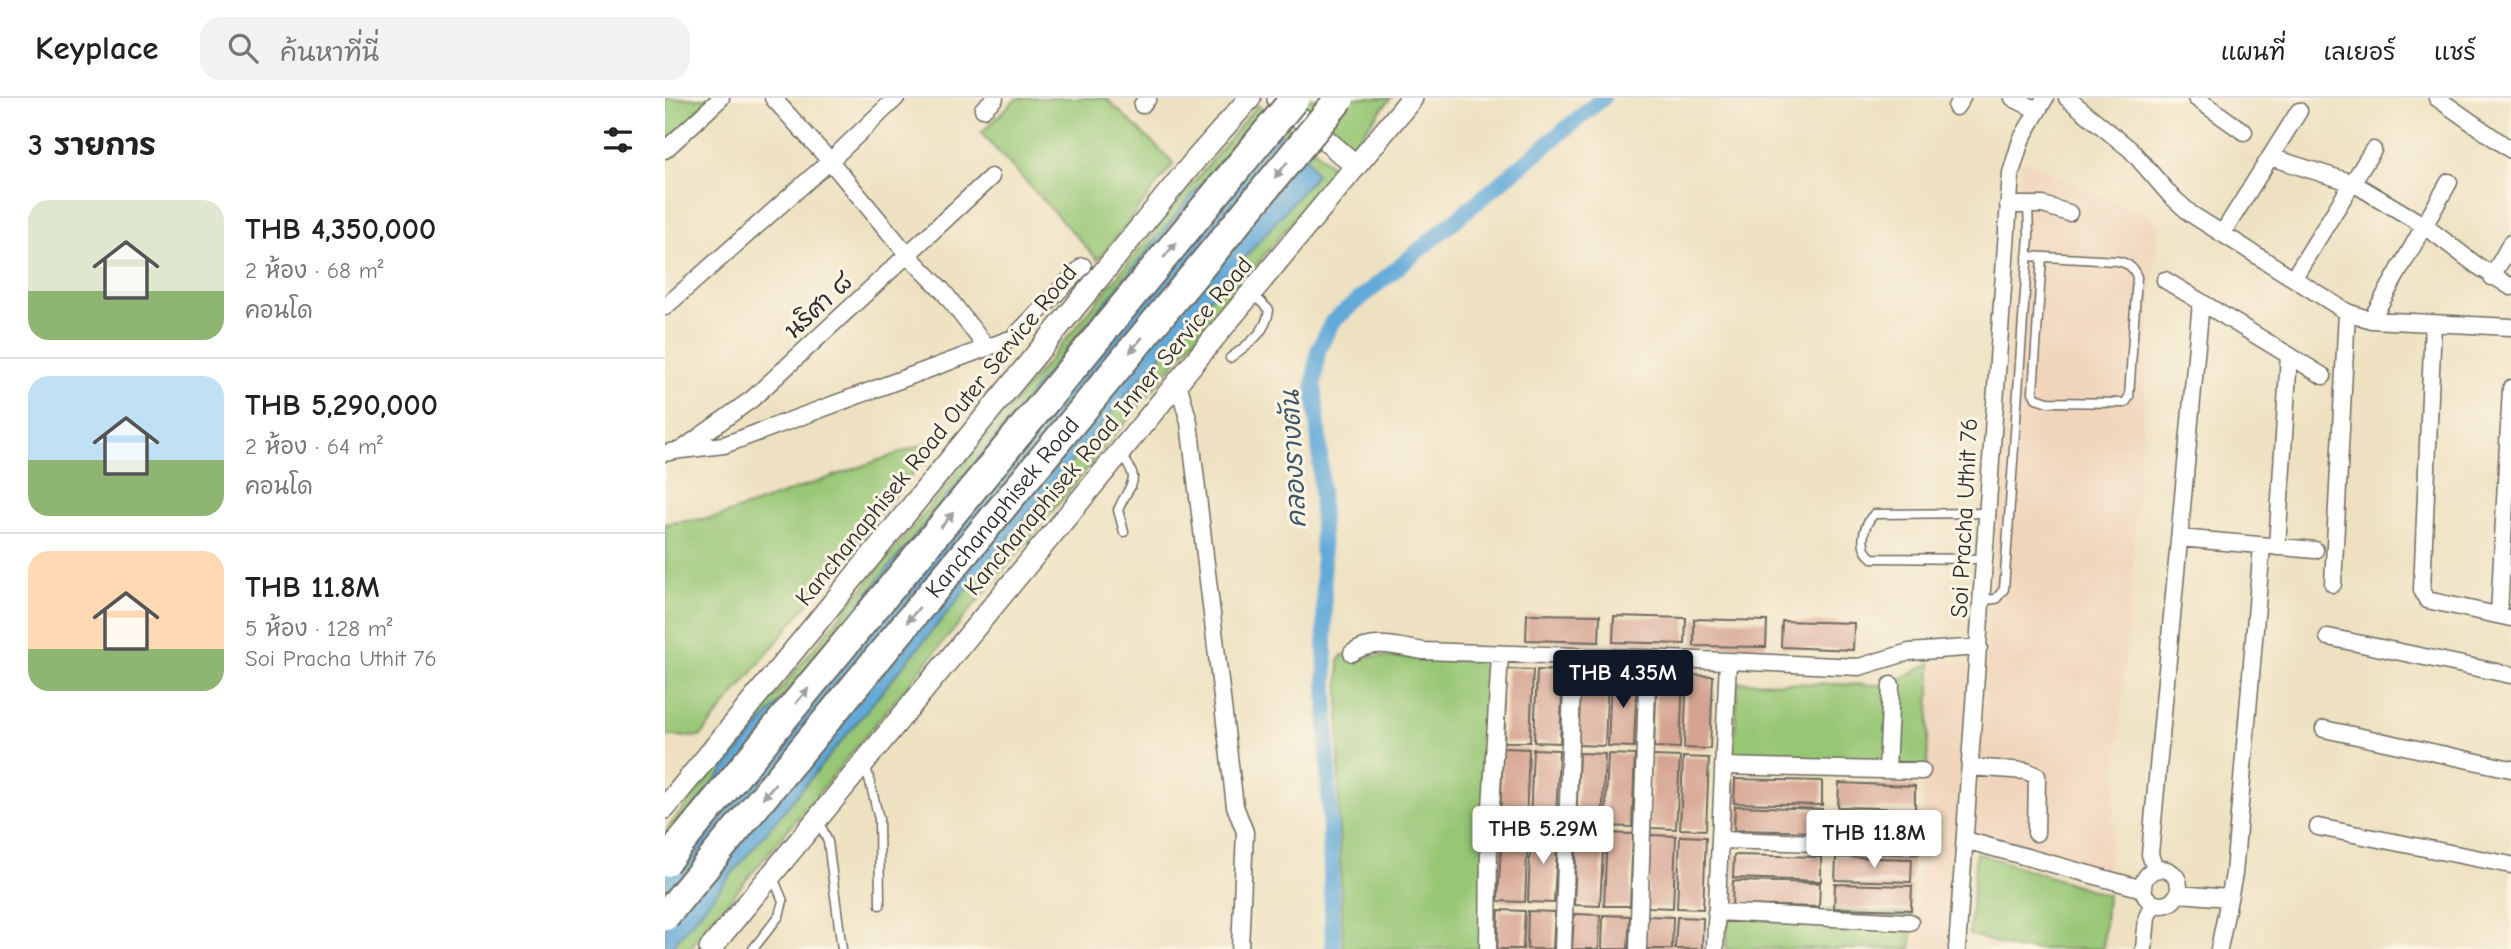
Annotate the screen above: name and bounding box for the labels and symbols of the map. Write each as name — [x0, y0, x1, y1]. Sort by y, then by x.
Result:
one-way arrow — [1273, 160, 1288, 178]
one-way arrow — [1162, 242, 1177, 260]
street label: Kanchanaphisek Road Inner Service Road — [958, 251, 1258, 601]
street label: Kanchanaphisek Road Outer Service Road — [789, 259, 1083, 611]
street label: นริศา ๘ — [779, 267, 859, 344]
one-way arrow — [1129, 337, 1144, 354]
water label: คลองรางตัน — [1275, 389, 1313, 529]
street label: Kanchanaphisek Road — [920, 410, 1084, 604]
street label: Soi Pracha Uthit 76 — [1945, 417, 1983, 619]
one-way arrow — [939, 512, 954, 529]
one-way arrow — [906, 607, 921, 624]
pin: THB 4.35M — [1543, 650, 1703, 710]
one-way arrow — [794, 687, 809, 704]
one-way arrow — [761, 781, 776, 799]
pin: THB 5.29M — [1463, 806, 1623, 866]
pin: THB 11.8M — [1794, 810, 1954, 870]

